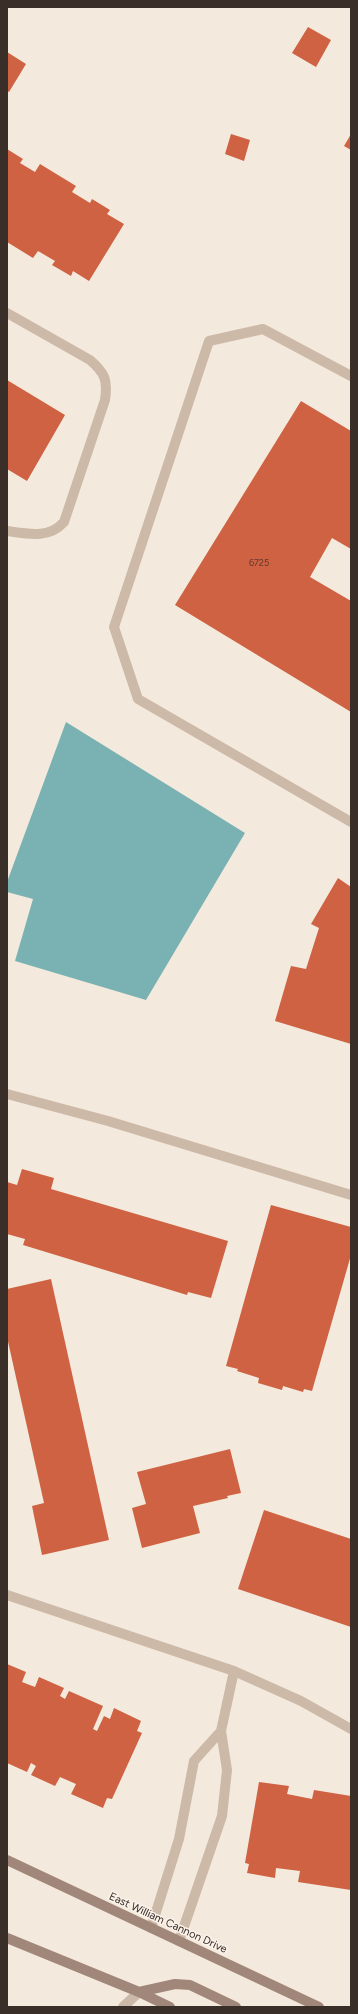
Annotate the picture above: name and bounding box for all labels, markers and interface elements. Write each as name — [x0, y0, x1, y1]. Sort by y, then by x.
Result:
house number: 6725 — [249, 558, 269, 568]
street label: East William Cannon Drive — [107, 1890, 229, 1956]

